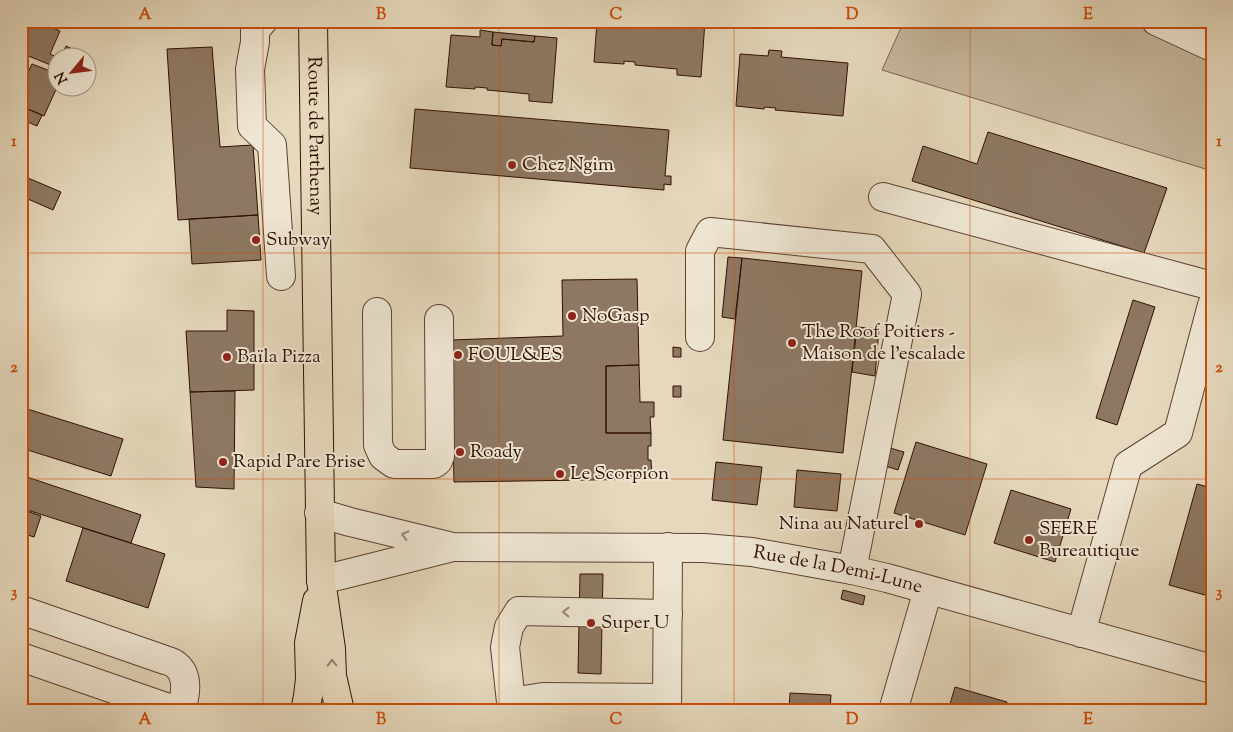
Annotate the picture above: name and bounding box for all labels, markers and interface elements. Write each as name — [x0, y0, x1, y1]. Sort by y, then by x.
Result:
text: A — [139, 4, 152, 27]
text: B — [376, 4, 386, 27]
text: C — [610, 4, 623, 27]
text: D — [846, 4, 859, 27]
text: E — [1083, 4, 1093, 27]
north arrow — [48, 48, 98, 98]
street label: Route de Parthenay — [300, 56, 329, 216]
text: N — [51, 68, 74, 87]
text: 1 — [11, 131, 17, 154]
text: 1 — [1216, 131, 1222, 154]
place label: Chez Ngim — [522, 152, 614, 179]
marker: Chez Ngim — [506, 159, 518, 171]
place label: Subway — [266, 227, 331, 254]
marker: Subway — [250, 234, 262, 246]
place label: NoGasp — [582, 303, 650, 330]
marker: NoGasp — [566, 310, 578, 322]
place label: The Roof Poitiers - Maison de l'escalade — [802, 319, 966, 368]
marker: The Roof Poitiers - Maison de l'escalade — [786, 337, 798, 349]
place label: FOUL&ES — [468, 342, 562, 369]
place label: Baïla Pizza — [237, 344, 321, 371]
marker: FOUL&ES — [452, 349, 464, 361]
marker: Baïla Pizza — [221, 351, 233, 363]
text: 2 — [10, 357, 18, 380]
text: 2 — [1215, 357, 1223, 380]
place label: Roady — [470, 439, 523, 466]
marker: Roady — [454, 446, 466, 458]
place label: Rapid Pare Brise — [233, 449, 366, 476]
marker: Rapid Pare Brise — [217, 456, 229, 468]
place label: Le Scorpion — [570, 461, 669, 488]
marker: Le Scorpion — [554, 468, 566, 480]
place label: Nina au Naturel — [779, 511, 909, 538]
place label: SFERE Bureautique — [1039, 516, 1140, 565]
marker: Nina au Naturel — [913, 518, 925, 530]
one-way arrow — [401, 530, 410, 541]
marker: SFERE Bureautique — [1023, 534, 1035, 546]
street label: Rue de la Demi-Lune — [751, 539, 926, 601]
text: 3 — [11, 582, 18, 605]
text: 3 — [1216, 582, 1223, 605]
one-way arrow — [562, 607, 570, 617]
place label: Super U — [601, 610, 670, 637]
marker: Super U — [585, 617, 597, 629]
one-way arrow — [326, 659, 337, 667]
text: A — [139, 709, 152, 732]
text: B — [376, 709, 386, 732]
text: C — [610, 709, 623, 732]
text: D — [846, 709, 859, 732]
text: E — [1083, 709, 1093, 732]

